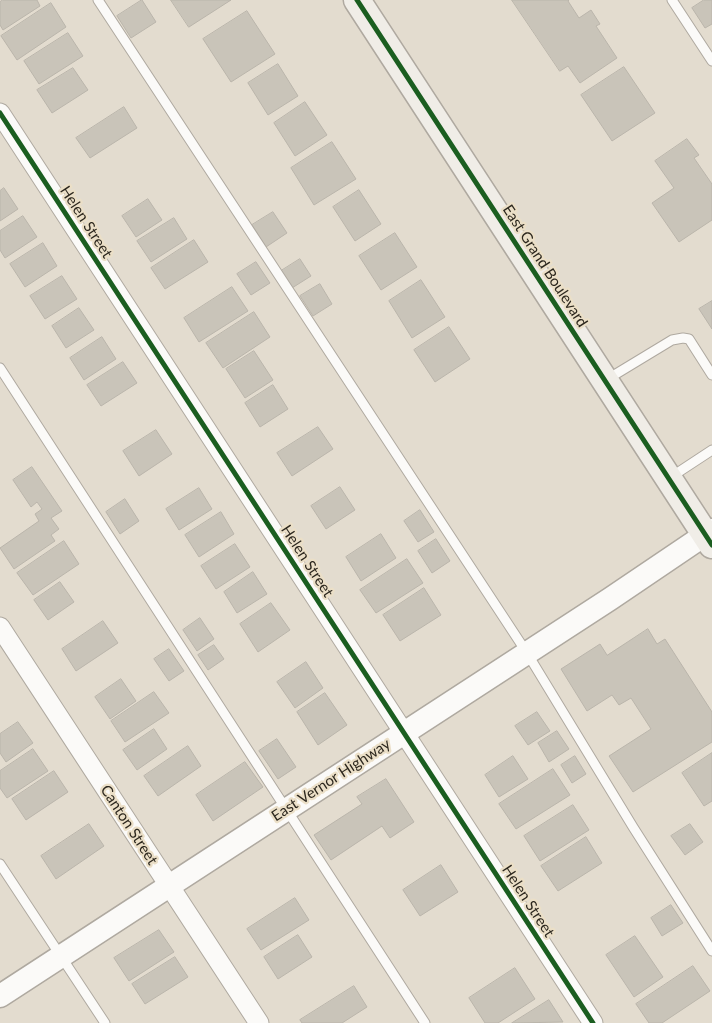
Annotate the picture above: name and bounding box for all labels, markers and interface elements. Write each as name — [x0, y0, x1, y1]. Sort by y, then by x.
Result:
street label: Helen Street — [56, 183, 116, 261]
street label: East Grand Boulevard — [499, 201, 591, 331]
street label: Helen Street — [277, 522, 337, 600]
street label: East Vernor Highway — [268, 735, 394, 825]
street label: Canton Street — [97, 782, 161, 868]
street label: Helen Street — [498, 862, 558, 940]

